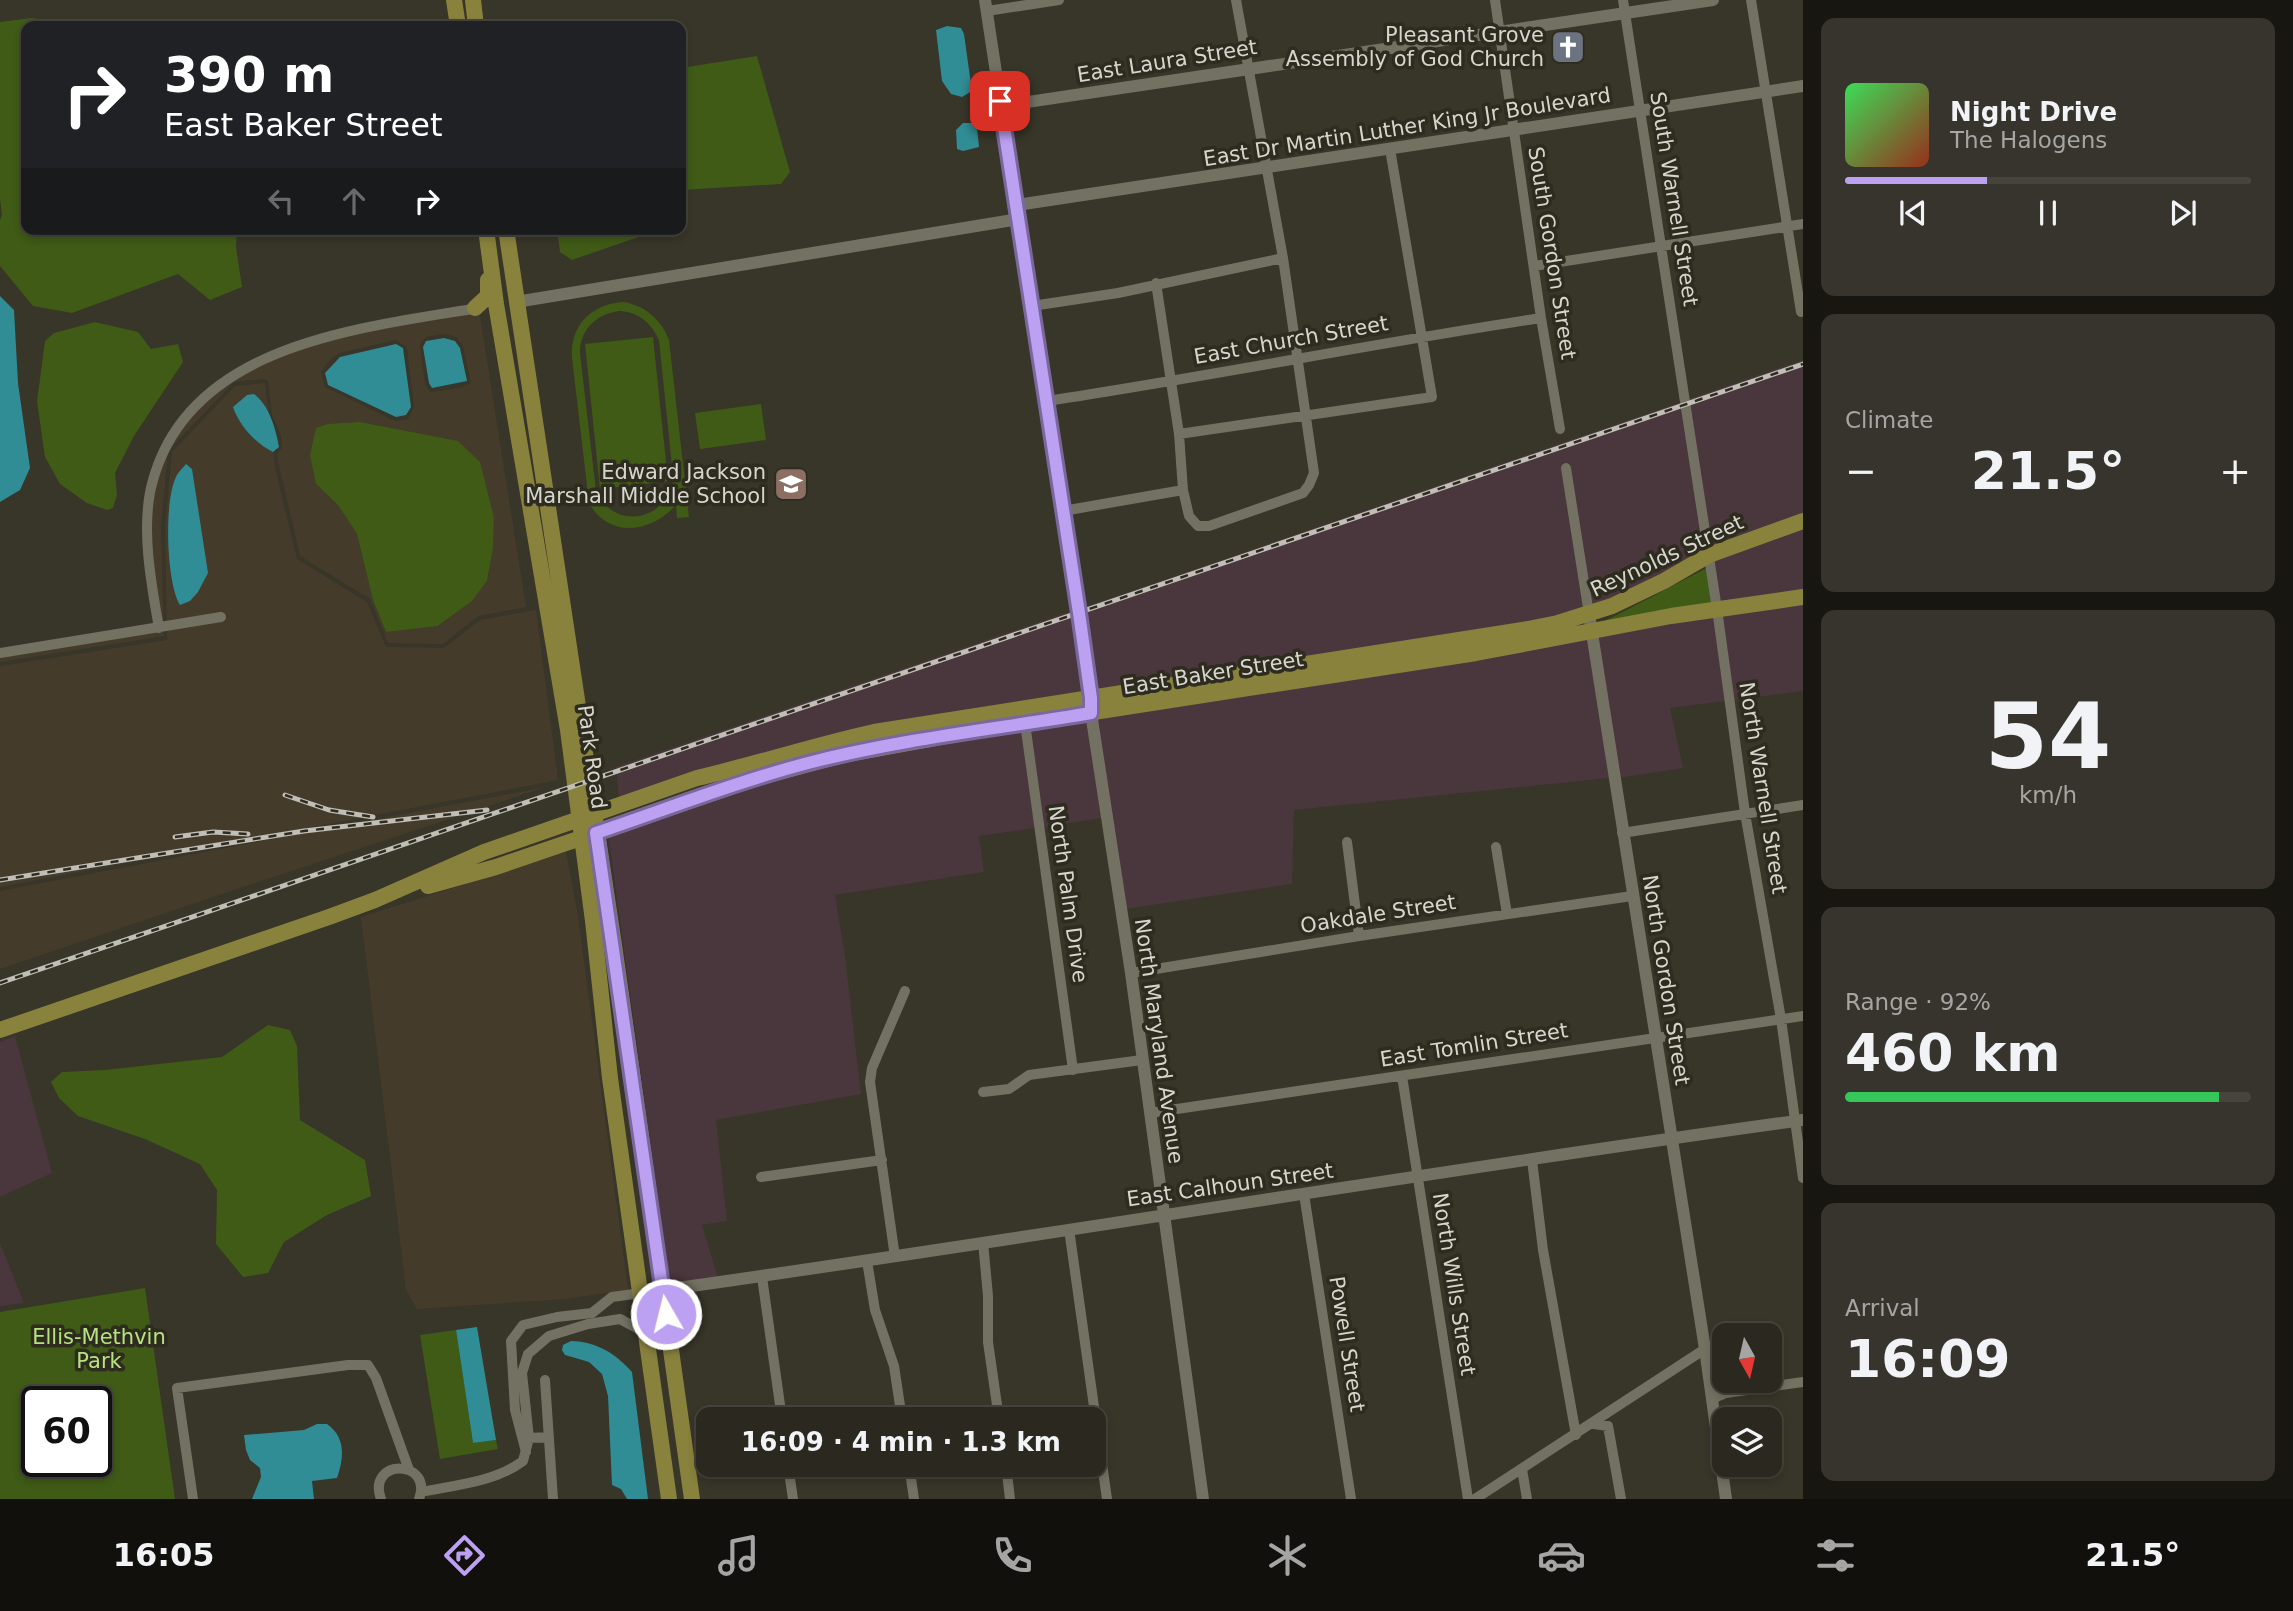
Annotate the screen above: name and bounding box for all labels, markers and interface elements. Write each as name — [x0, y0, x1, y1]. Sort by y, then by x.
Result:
place label: Pleasant Grove Assembly of God Church — [1286, 23, 1544, 71]
church icon: Pleasant Grove Assembly of God Church — [1549, 28, 1587, 66]
street label: East Laura Street — [1075, 35, 1259, 87]
text: 390 m — [164, 47, 334, 104]
icon: right — [49, 49, 140, 140]
pin — [970, 71, 1030, 131]
icon: arrive — [981, 82, 1019, 120]
street label: East Dr Martin Luther King Jr Boulevard — [1202, 83, 1612, 171]
street label: South Warnell Street — [1645, 90, 1703, 308]
text: Night Drive — [1950, 97, 2117, 127]
text: East Baker Street — [164, 106, 442, 144]
text: The Halogens — [1950, 127, 2107, 153]
street label: South Gordon Street — [1523, 145, 1581, 361]
icon: left — [262, 182, 300, 220]
icon: ahead — [335, 182, 373, 220]
icon: right — [408, 182, 446, 220]
icon: previous — [1894, 194, 1932, 232]
icon: pause — [2029, 194, 2067, 232]
icon: next — [2164, 194, 2202, 232]
street label: East Church Street — [1192, 311, 1390, 369]
text: Climate — [1845, 407, 1934, 433]
text: 21.5° — [1971, 441, 2125, 501]
text: − — [1845, 449, 1877, 493]
text: + — [2219, 449, 2251, 493]
place label: Edward Jackson Marshall Middle School — [525, 460, 766, 508]
school or university icon: Edward Jackson Marshall Middle School — [772, 465, 810, 503]
street label: Reynolds Street — [1587, 510, 1747, 602]
street label: East Baker Street — [1121, 647, 1305, 699]
street label: North Warnell Street — [1734, 680, 1792, 896]
text: 54 — [1985, 684, 2111, 789]
street label: Park Road — [573, 703, 611, 811]
text: km/h — [2019, 782, 2077, 808]
street label: North Palm Drive — [1044, 804, 1092, 984]
street label: North Gordon Street — [1638, 873, 1694, 1087]
street label: Oakdale Street — [1299, 890, 1457, 938]
street label: North Maryland Avenue — [1130, 917, 1188, 1165]
text: Range · 92% — [1845, 989, 1991, 1015]
street label: East Tomlin Street — [1378, 1018, 1570, 1072]
text: 460 km — [1845, 1023, 2060, 1083]
street label: East Calhoun Street — [1125, 1159, 1335, 1211]
street label: North Wills Street — [1428, 1191, 1480, 1377]
street label: Powell Street — [1324, 1274, 1370, 1414]
position arrow — [629, 1277, 703, 1351]
text: Arrival — [1845, 1295, 1920, 1321]
north arrow — [1712, 1323, 1782, 1393]
map controls — [1712, 1323, 1782, 1477]
park label: Ellis-Methvin Park — [32, 1325, 166, 1373]
text: 16:09 — [1845, 1329, 2011, 1389]
speed limit sign: 60 — [21, 1386, 112, 1477]
button: layers — [1712, 1407, 1782, 1477]
text: 16:09 · 4 min · 1.3 km — [741, 1427, 1061, 1457]
icon: directions — [440, 1531, 489, 1580]
icon: music — [714, 1531, 763, 1580]
icon: phone — [988, 1531, 1037, 1580]
icon: climate — [1263, 1531, 1312, 1580]
icon: car — [1537, 1531, 1586, 1580]
icon: filters — [1811, 1531, 1860, 1580]
text: 16:05 — [113, 1536, 214, 1574]
text: 21.5° — [2085, 1536, 2180, 1574]

